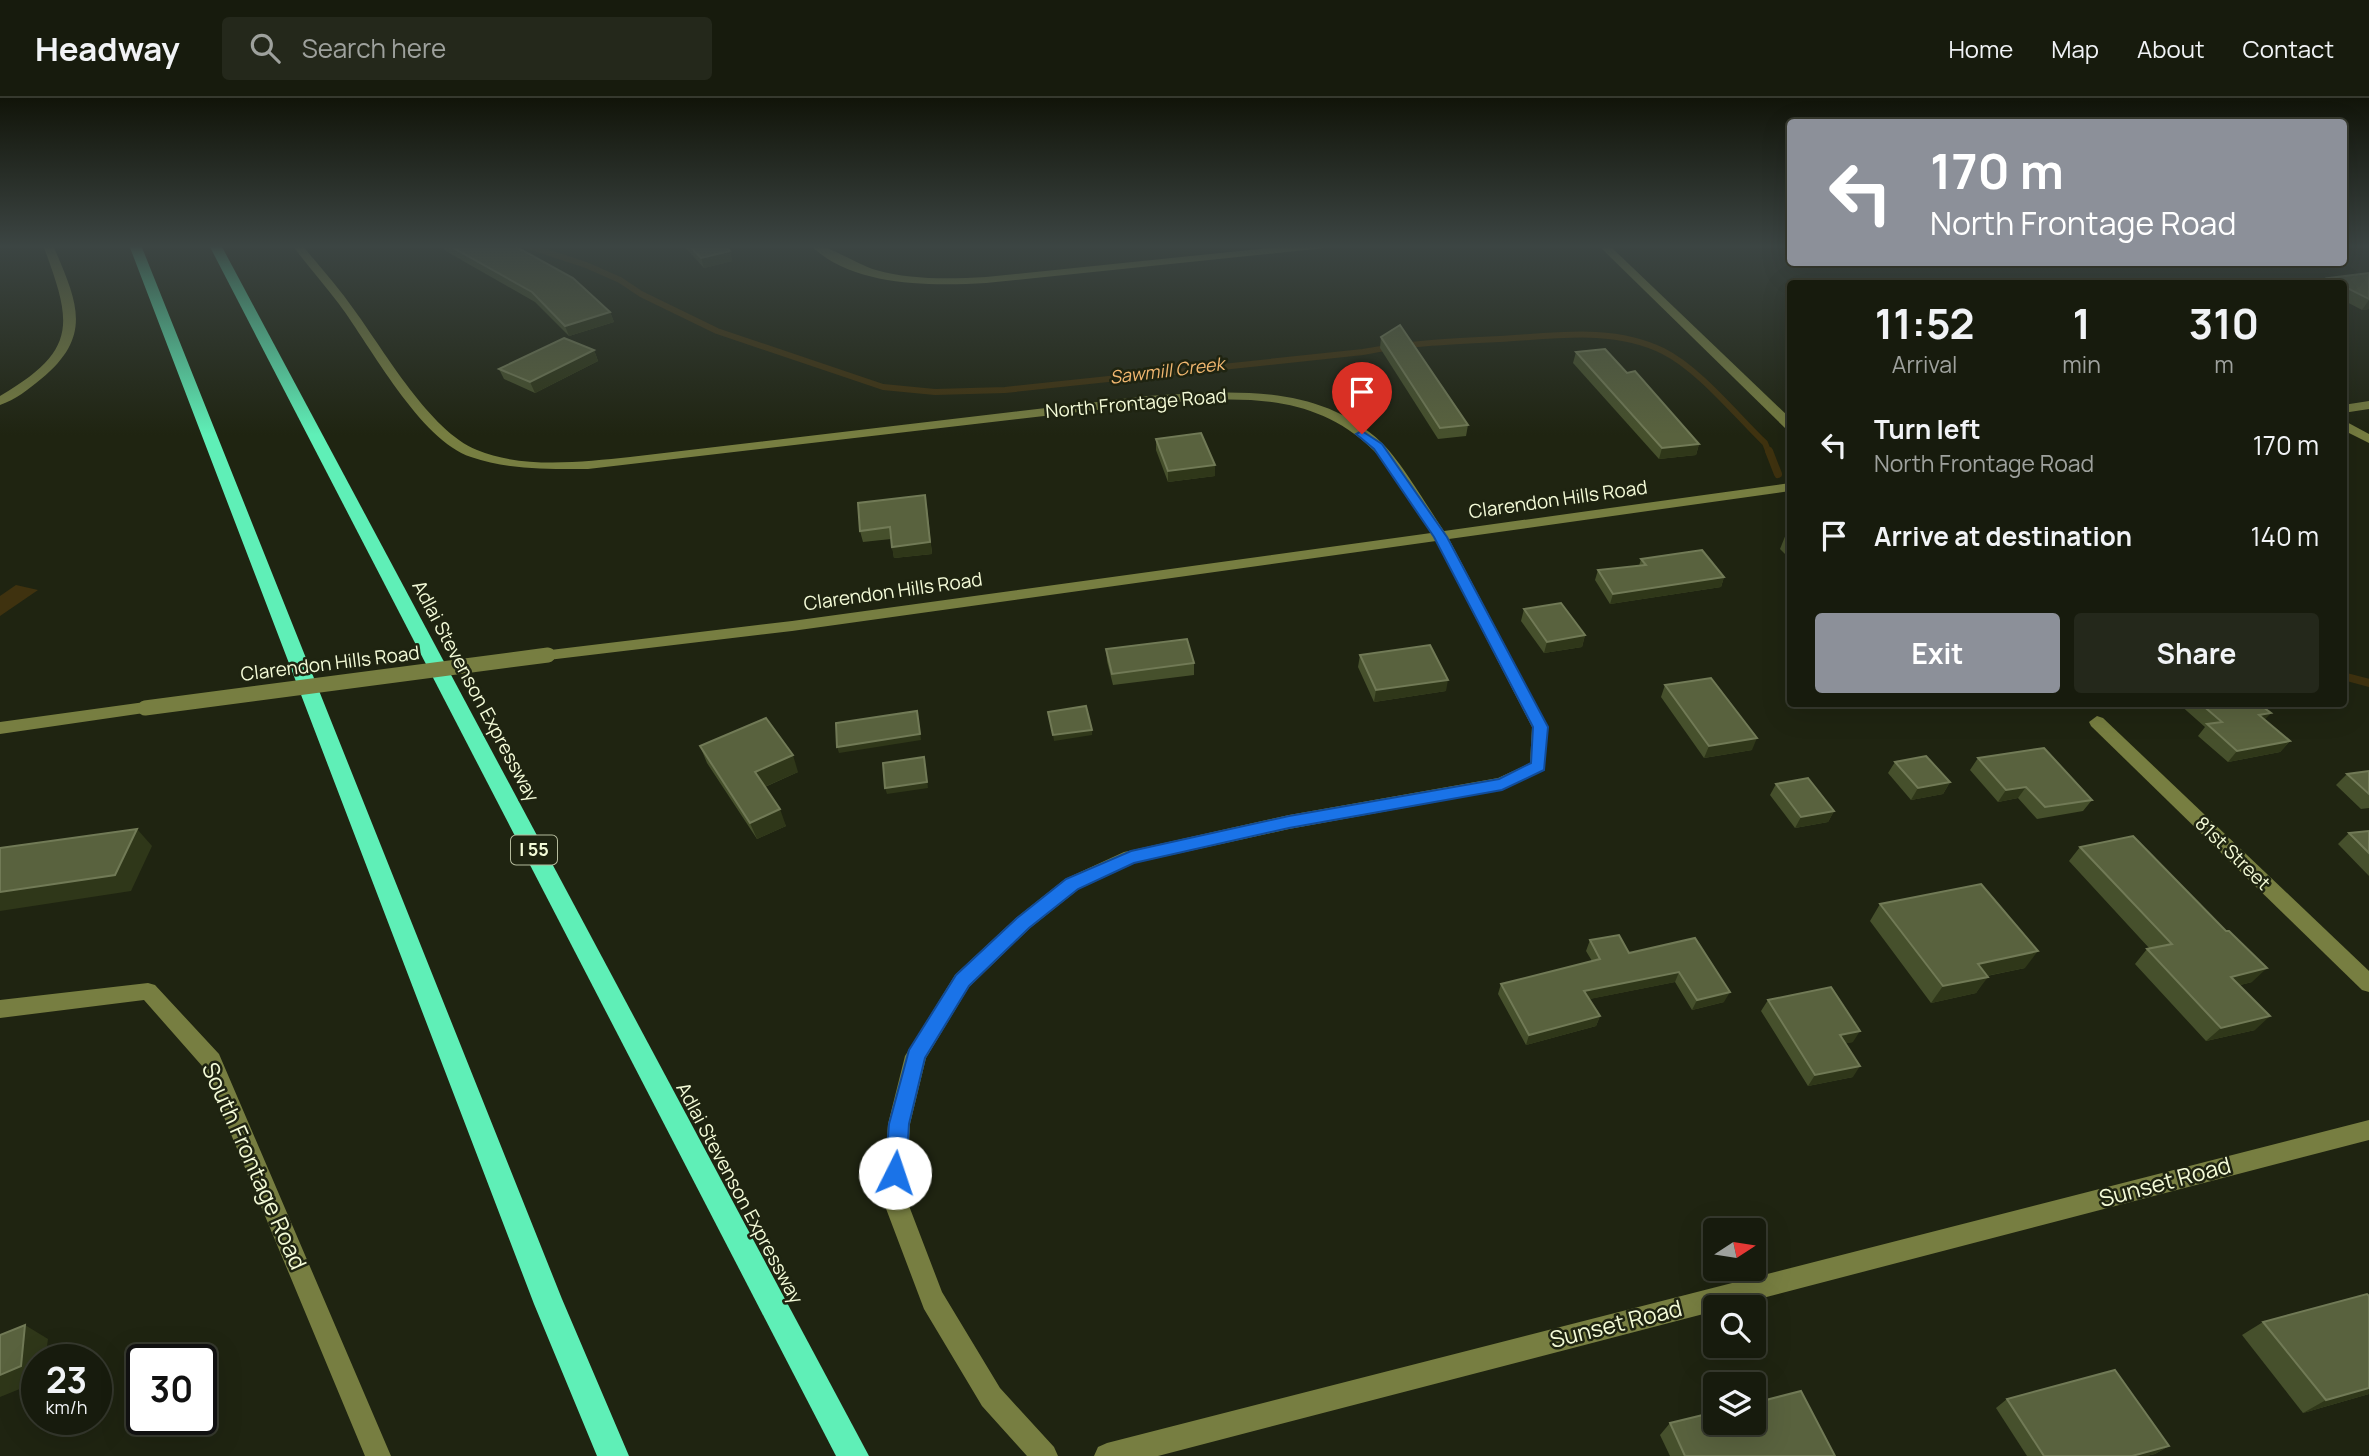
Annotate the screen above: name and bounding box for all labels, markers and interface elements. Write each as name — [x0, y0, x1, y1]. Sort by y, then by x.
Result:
search box — [222, 17, 712, 80]
text: Headway — [35, 26, 180, 71]
icon: search — [246, 29, 284, 67]
text: Search here — [302, 30, 446, 66]
text: Home — [1948, 32, 2013, 65]
text: Map — [2051, 32, 2099, 65]
text: About — [2137, 32, 2205, 65]
text: Contact — [2243, 32, 2334, 65]
text: 170 m — [1930, 137, 2064, 204]
icon: left — [1815, 147, 1906, 238]
text: North Frontage Road — [1930, 201, 2236, 245]
text: 11:52 — [1875, 294, 1975, 352]
text: 1 — [2072, 294, 2091, 352]
text: 310 — [2189, 294, 2259, 352]
text: Arrival — [1892, 348, 1958, 380]
text: min — [2062, 348, 2101, 380]
text: m — [2214, 348, 2234, 380]
water label: Sawmill Creek — [1108, 351, 1229, 389]
pin — [1332, 362, 1392, 434]
icon: arrive — [1343, 373, 1381, 411]
street label: North Frontage Road — [1044, 382, 1228, 424]
text: Turn left — [1874, 411, 1981, 447]
icon: left — [1815, 426, 1853, 464]
text: 170 m — [2253, 427, 2319, 463]
text: North Frontage Road — [1874, 447, 2094, 479]
street label: Clarendon Hills Road — [1467, 474, 1649, 524]
icon: arrive — [1815, 517, 1853, 555]
text: Arrive at destination — [1874, 518, 2132, 554]
text: 140 m — [2250, 518, 2319, 554]
street label: Clarendon Hills Road — [802, 566, 984, 616]
street label: Adlai Stevenson Expressway — [406, 576, 546, 806]
button: Exit — [1815, 613, 2060, 693]
button: Share — [2074, 613, 2319, 693]
street label: Clarendon Hills Road — [239, 639, 421, 687]
street label: 81st Street — [2190, 810, 2276, 896]
road number: I 55 — [511, 836, 557, 864]
street label: South Frontage Road — [195, 1057, 315, 1274]
street label: Adlai Stevenson Expressway — [670, 1078, 810, 1308]
position arrow — [858, 1136, 932, 1210]
street label: Sunset Road — [2095, 1148, 2234, 1214]
north arrow — [1703, 1218, 1766, 1281]
map controls — [1703, 1218, 1766, 1435]
street label: Sunset Road — [1546, 1291, 1685, 1355]
button: search — [1703, 1295, 1766, 1358]
speed limit sign: 30 — [126, 1344, 217, 1435]
text: 23 — [46, 1356, 87, 1404]
button: layers — [1703, 1372, 1766, 1435]
text: km/h — [46, 1395, 87, 1419]

